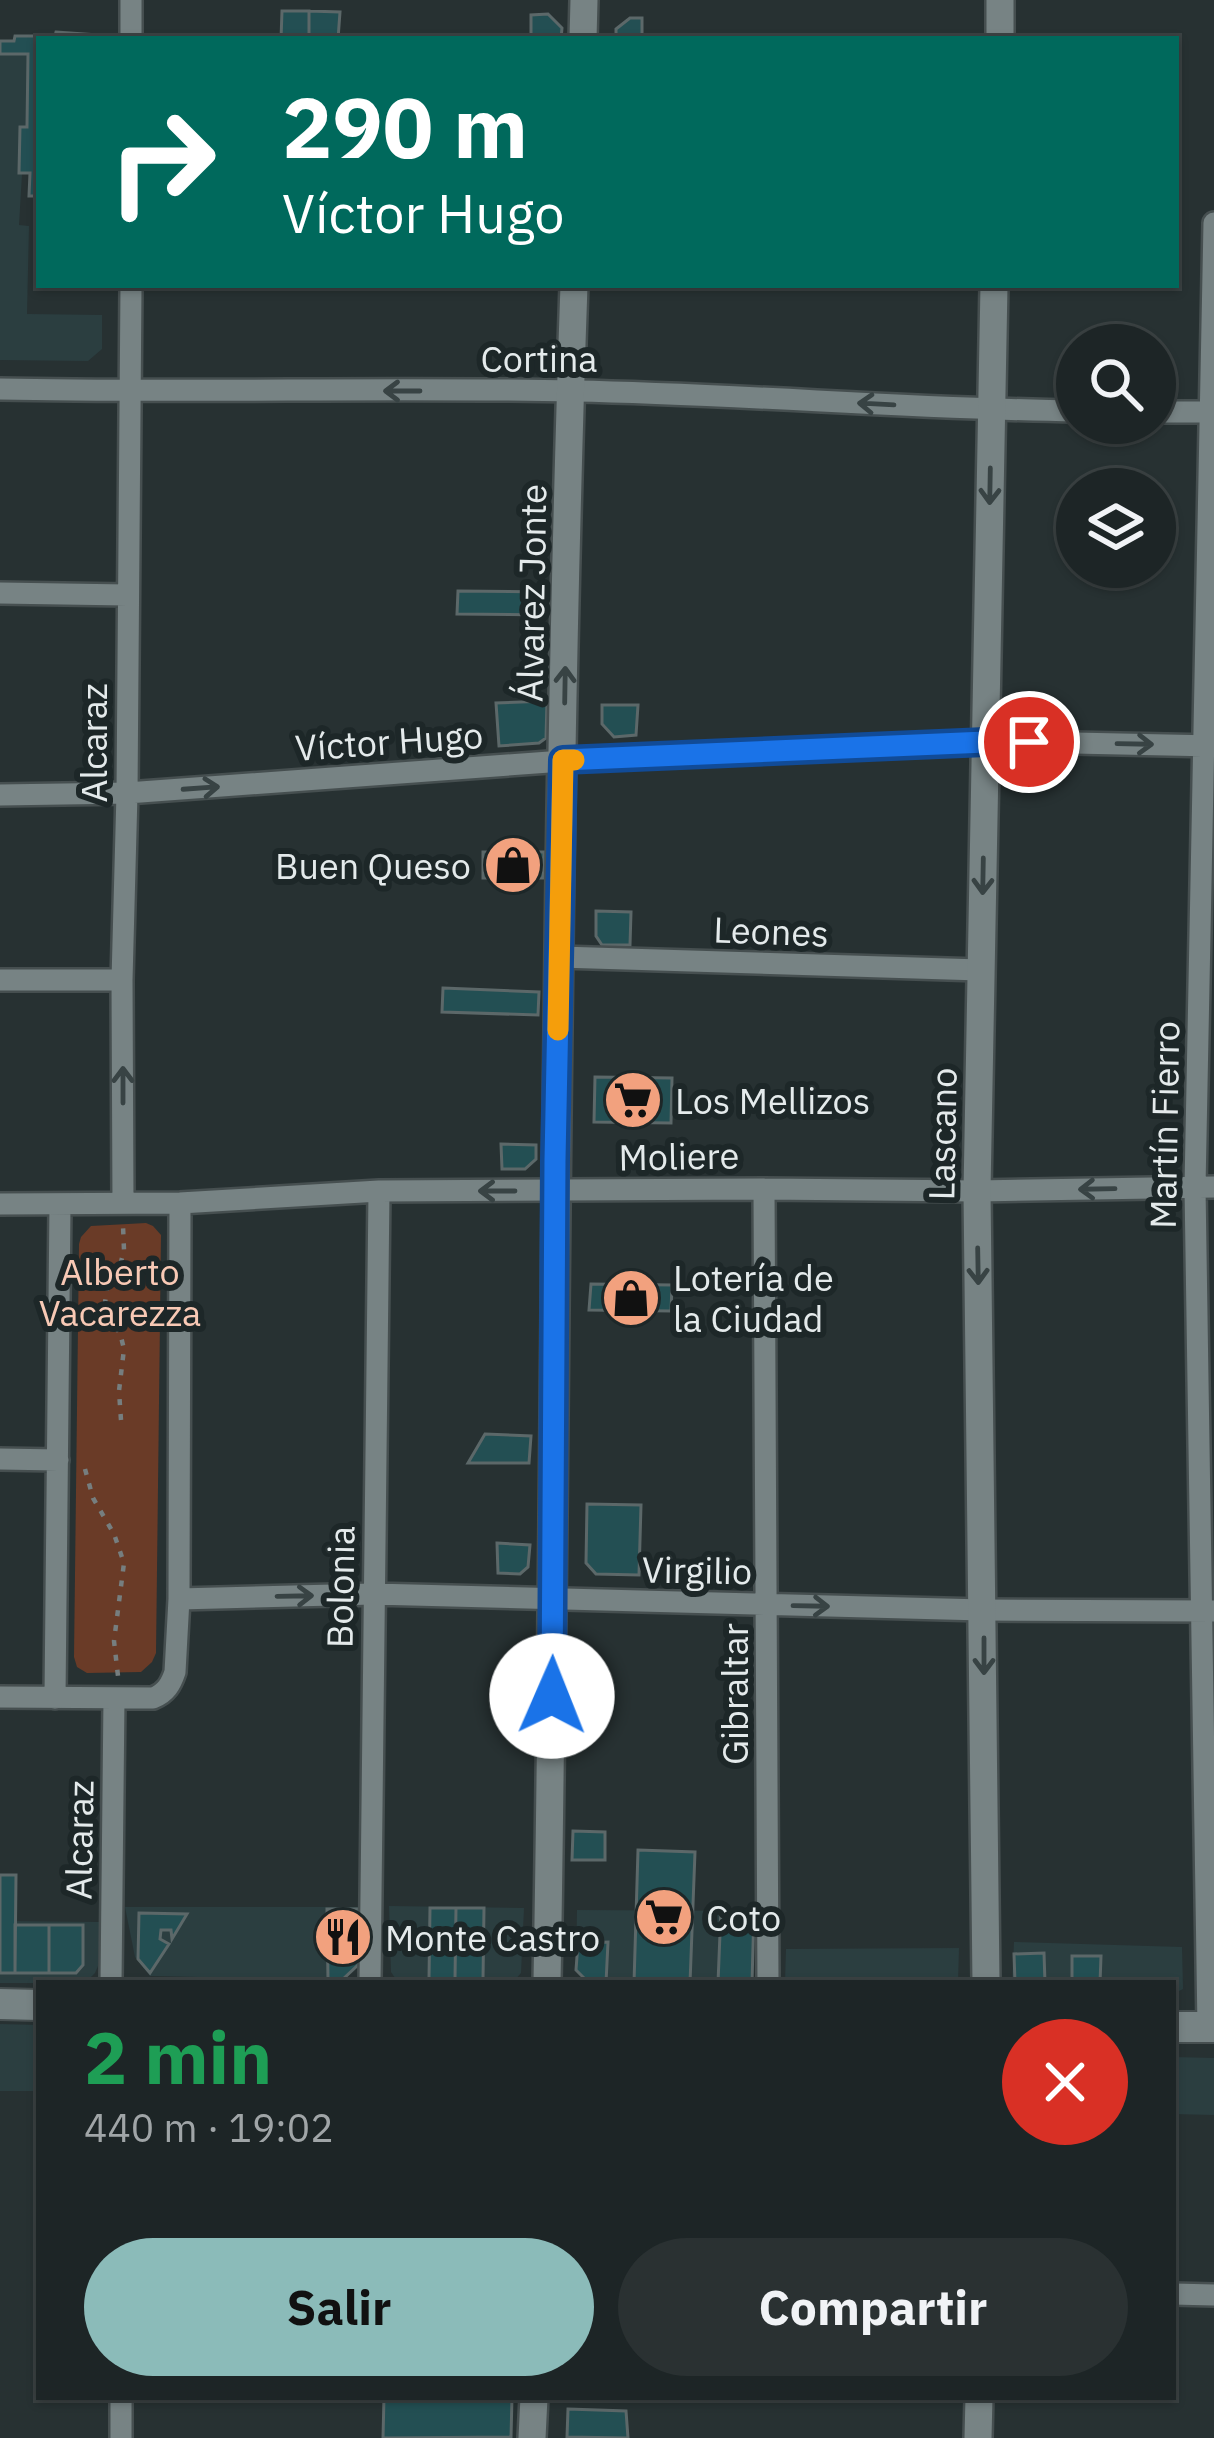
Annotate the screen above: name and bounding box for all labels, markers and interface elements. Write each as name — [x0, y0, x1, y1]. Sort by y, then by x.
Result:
text: 290 m — [282, 72, 528, 181]
icon: right — [84, 84, 240, 240]
text: Víctor Hugo — [282, 178, 564, 248]
map controls — [1056, 324, 1176, 588]
button: search — [1056, 324, 1176, 444]
street label: Cortina — [480, 335, 598, 382]
one-way arrow — [383, 380, 422, 402]
one-way arrow — [857, 392, 896, 415]
one-way arrow — [979, 466, 1002, 505]
button: layers — [1056, 468, 1176, 588]
street label: Álvarez Jonte — [506, 484, 556, 702]
one-way arrow — [553, 666, 576, 705]
street label: Alcaraz — [70, 683, 117, 803]
pin — [978, 691, 1080, 793]
icon: arrive — [996, 709, 1062, 775]
street label: Víctor Hugo — [293, 711, 485, 771]
one-way arrow — [1115, 733, 1154, 756]
one-way arrow — [181, 776, 220, 799]
shop icon: Buen Queso — [482, 834, 544, 896]
place label: Buen Queso — [275, 842, 471, 889]
one-way arrow — [971, 856, 994, 895]
street label: Leones — [713, 906, 829, 956]
street label: Martín Fierro — [1139, 1021, 1189, 1229]
one-way arrow — [112, 1066, 134, 1105]
street label: Lascano — [917, 1067, 967, 1201]
supermarket icon: Los Mellizos — [602, 1069, 664, 1131]
place label: Los Mellizos — [675, 1077, 870, 1124]
street label: Moliere — [618, 1131, 740, 1181]
one-way arrow — [1078, 1177, 1117, 1200]
one-way arrow — [478, 1180, 517, 1202]
one-way arrow — [966, 1246, 989, 1285]
park label: Alberto Vacarezza — [39, 1248, 201, 1336]
place label: Lotería de la Ciudad — [673, 1254, 834, 1342]
shop icon: Lotería de la Ciudad — [600, 1267, 662, 1329]
street label: Bolonia — [315, 1525, 365, 1649]
street label: Virgilio — [641, 1546, 753, 1594]
one-way arrow — [275, 1585, 314, 1608]
one-way arrow — [791, 1594, 830, 1617]
street label: Gibraltar — [711, 1623, 758, 1765]
position arrow — [489, 1633, 615, 1759]
one-way arrow — [972, 1636, 995, 1675]
street label: Alcaraz — [54, 1780, 104, 1900]
supermarket icon: Coto — [633, 1886, 695, 1948]
place label: Coto — [706, 1894, 781, 1941]
restaurant icon: Monte Castro — [312, 1906, 374, 1968]
place label: Monte Castro — [385, 1914, 600, 1961]
text: 2 min — [84, 2010, 272, 2104]
button: close — [1002, 2019, 1128, 2145]
text: 440 m · 19:02 — [84, 2102, 334, 2153]
button: Salir — [84, 2238, 594, 2376]
button: Compartir — [618, 2238, 1128, 2376]

